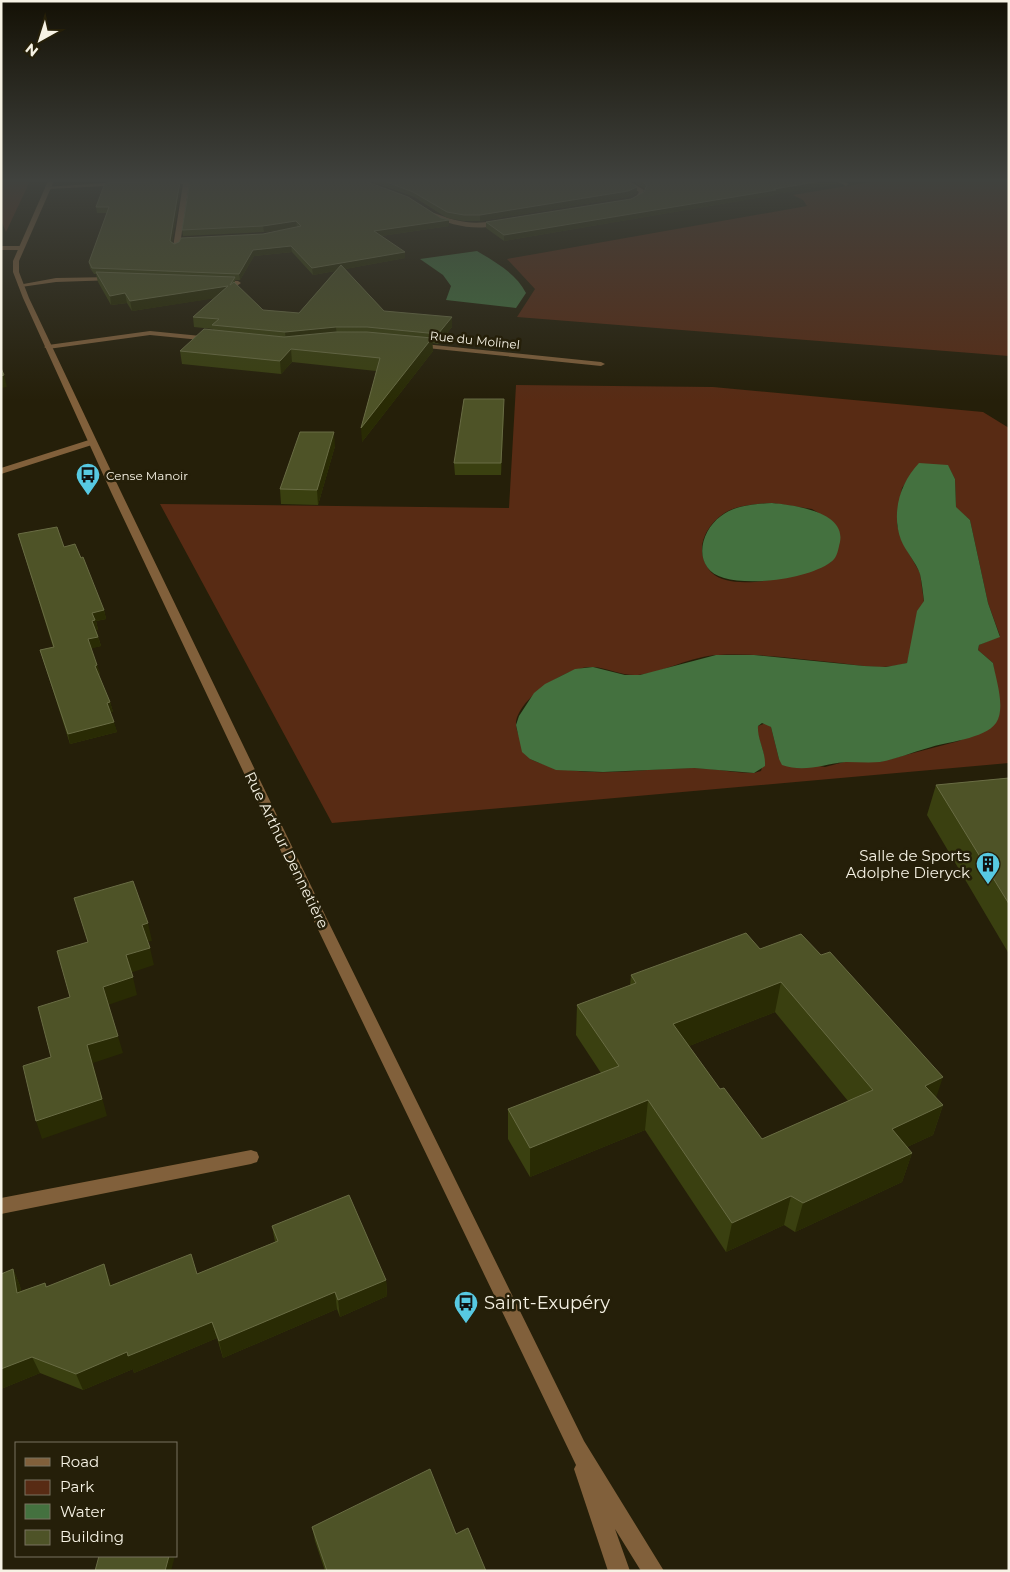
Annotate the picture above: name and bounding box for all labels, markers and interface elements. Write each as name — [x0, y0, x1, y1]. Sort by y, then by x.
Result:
north arrow — [15, 15, 65, 65]
text: N — [22, 40, 42, 61]
street label: Rue du Molinel — [429, 328, 521, 352]
bus stop icon: Cense Manoir — [75, 462, 101, 496]
place label: Cense Manoir — [106, 468, 188, 483]
street label: Rue Arthur Dennetière — [241, 769, 333, 931]
place label: Salle de Sports Adolphe Dieryck — [846, 846, 970, 882]
building icon: Salle de Sports Adolphe Dieryck — [975, 851, 1001, 885]
bus stop icon: Saint-Exupéry — [453, 1290, 479, 1324]
place label: Saint-Exupéry — [484, 1292, 610, 1314]
legend — [15, 1442, 178, 1557]
text: Road — [60, 1452, 99, 1471]
text: Park — [60, 1477, 94, 1496]
text: Water — [60, 1502, 106, 1521]
text: Building — [60, 1527, 124, 1546]

